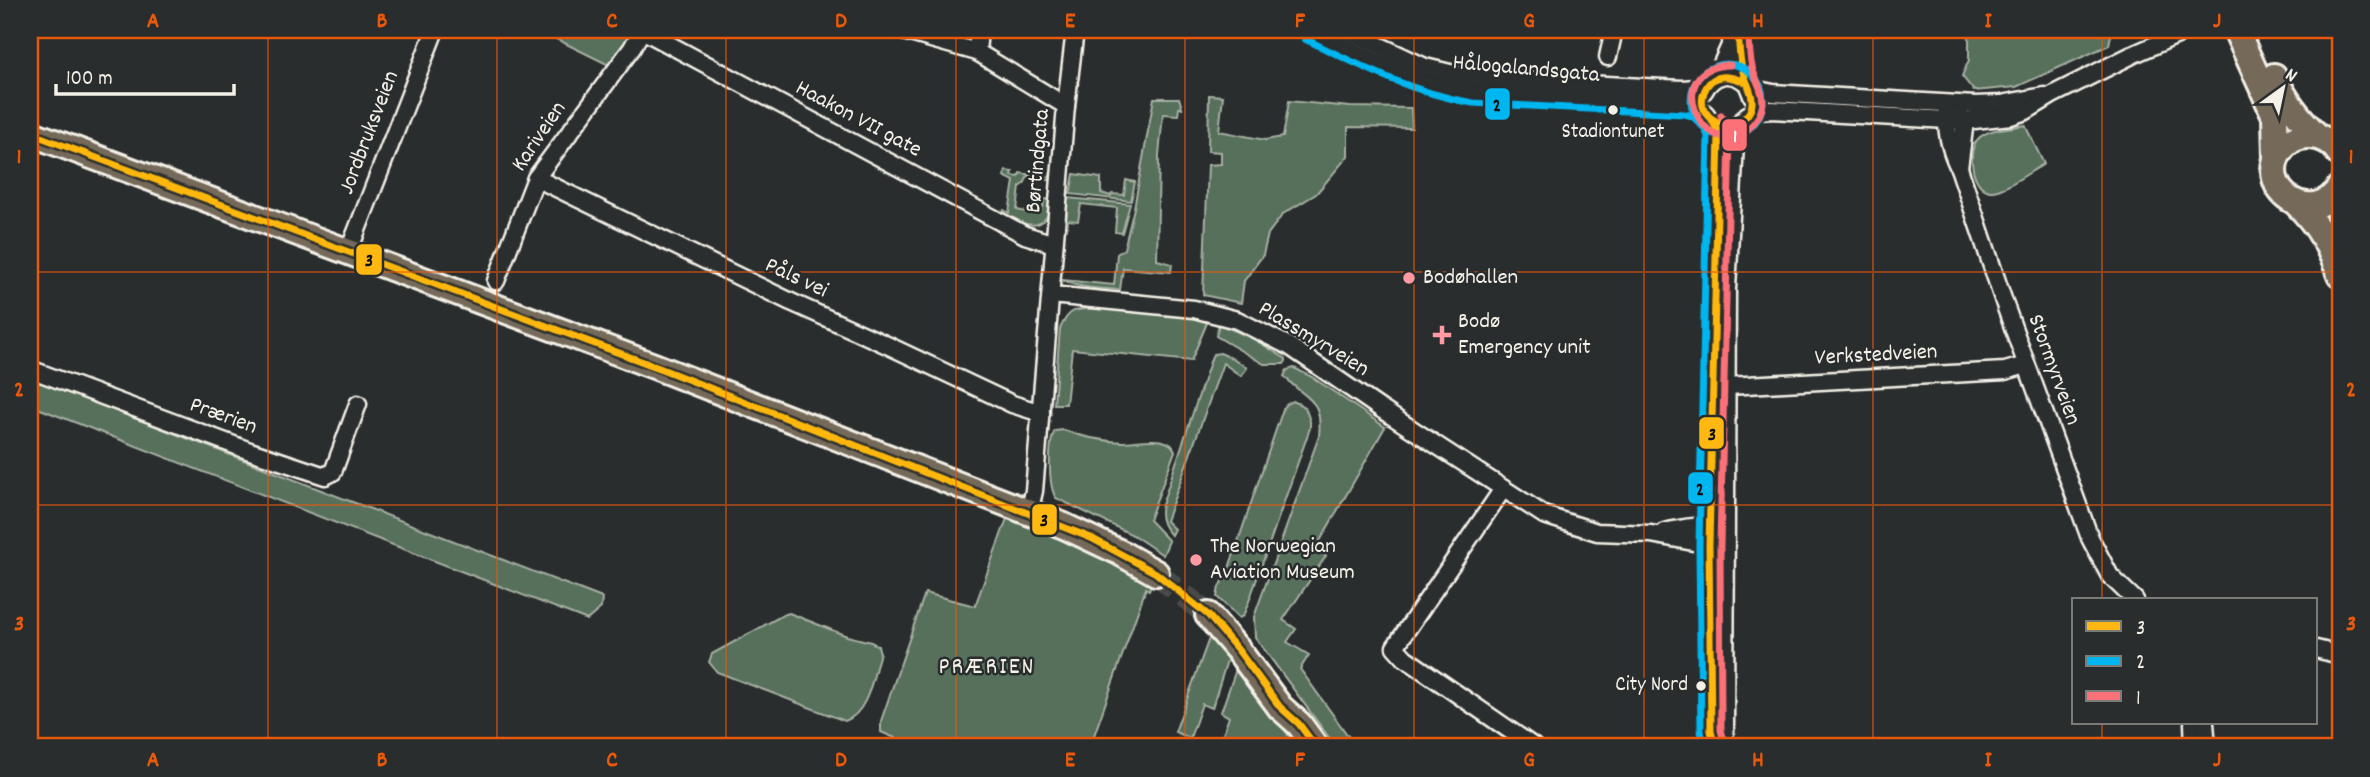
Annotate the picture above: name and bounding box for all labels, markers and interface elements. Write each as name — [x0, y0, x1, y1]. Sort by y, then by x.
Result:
text: A — [147, 6, 159, 39]
text: B — [377, 6, 388, 39]
text: C — [606, 6, 618, 39]
text: D — [835, 6, 847, 39]
text: E — [1065, 6, 1076, 39]
text: F — [1295, 6, 1306, 39]
text: G — [1523, 6, 1535, 39]
text: H — [1752, 6, 1764, 39]
text: I — [1984, 6, 1992, 39]
text: J — [2213, 6, 2221, 39]
street label: Hålogalandsgata — [1451, 47, 1602, 93]
scale bar — [56, 52, 234, 96]
north arrow — [2248, 52, 2318, 122]
text: N — [2279, 63, 2302, 91]
text: 100 m — [66, 65, 113, 95]
street label: Jordbruksveien — [331, 66, 409, 200]
street label: Haakon VII gate — [789, 73, 927, 167]
line badge: 2 — [1484, 87, 1511, 121]
text: 2 — [1493, 94, 1501, 121]
street label: Kariveien — [504, 95, 576, 179]
marker: Stadiontunet — [1606, 103, 1620, 117]
street label: Børtindgata — [1018, 107, 1060, 214]
place label: Stadiontunet — [1561, 118, 1665, 148]
line badge: 1 — [1721, 118, 1748, 152]
text: 1 — [1733, 125, 1737, 152]
text: 1 — [16, 142, 22, 175]
text: 1 — [2348, 142, 2354, 175]
line badge: 3 — [355, 243, 383, 276]
text: 3 — [365, 249, 373, 276]
street label: Påls vei — [759, 250, 833, 308]
place label: Bodøhallen — [1423, 262, 1518, 295]
marker: Bodøhallen — [1401, 270, 1417, 286]
street label: Plassmyrveien — [1251, 294, 1375, 386]
place label: Bodø Emergency unit — [1458, 306, 1591, 365]
street label: Stormyrveien — [2018, 310, 2088, 430]
marker: Bodø Emergency unit — [1432, 325, 1452, 345]
street label: Verkstedveien — [1814, 336, 1938, 376]
text: 2 — [14, 375, 24, 408]
text: 2 — [2346, 375, 2356, 408]
street label: Prærien — [185, 390, 261, 444]
line badge: 3 — [1698, 416, 1725, 450]
text: 3 — [1708, 423, 1716, 450]
line badge: 2 — [1687, 471, 1714, 505]
text: 2 — [1696, 478, 1704, 505]
line badge: 3 — [1031, 503, 1058, 536]
text: 3 — [1040, 509, 1048, 536]
place label: The Norwegian Aviation Museum — [1210, 531, 1355, 590]
marker: The Norwegian Aviation Museum — [1188, 552, 1204, 568]
legend — [2072, 598, 2318, 724]
text: 3 — [14, 609, 24, 642]
text: 3 — [2346, 609, 2356, 642]
text: 3 — [2136, 615, 2145, 645]
text: 2 — [2136, 649, 2145, 679]
district label: PRÆRIEN — [939, 651, 1035, 685]
place label: City Nord — [1615, 671, 1688, 701]
marker: City Nord — [1694, 679, 1708, 693]
text: 1 — [2136, 685, 2141, 715]
text: A — [147, 745, 159, 777]
text: B — [377, 745, 388, 777]
text: C — [606, 745, 618, 777]
text: D — [835, 745, 847, 777]
text: E — [1065, 745, 1076, 777]
text: F — [1295, 745, 1306, 777]
text: G — [1523, 745, 1535, 777]
text: H — [1752, 745, 1764, 777]
text: I — [1984, 745, 1992, 777]
text: J — [2213, 745, 2221, 777]

